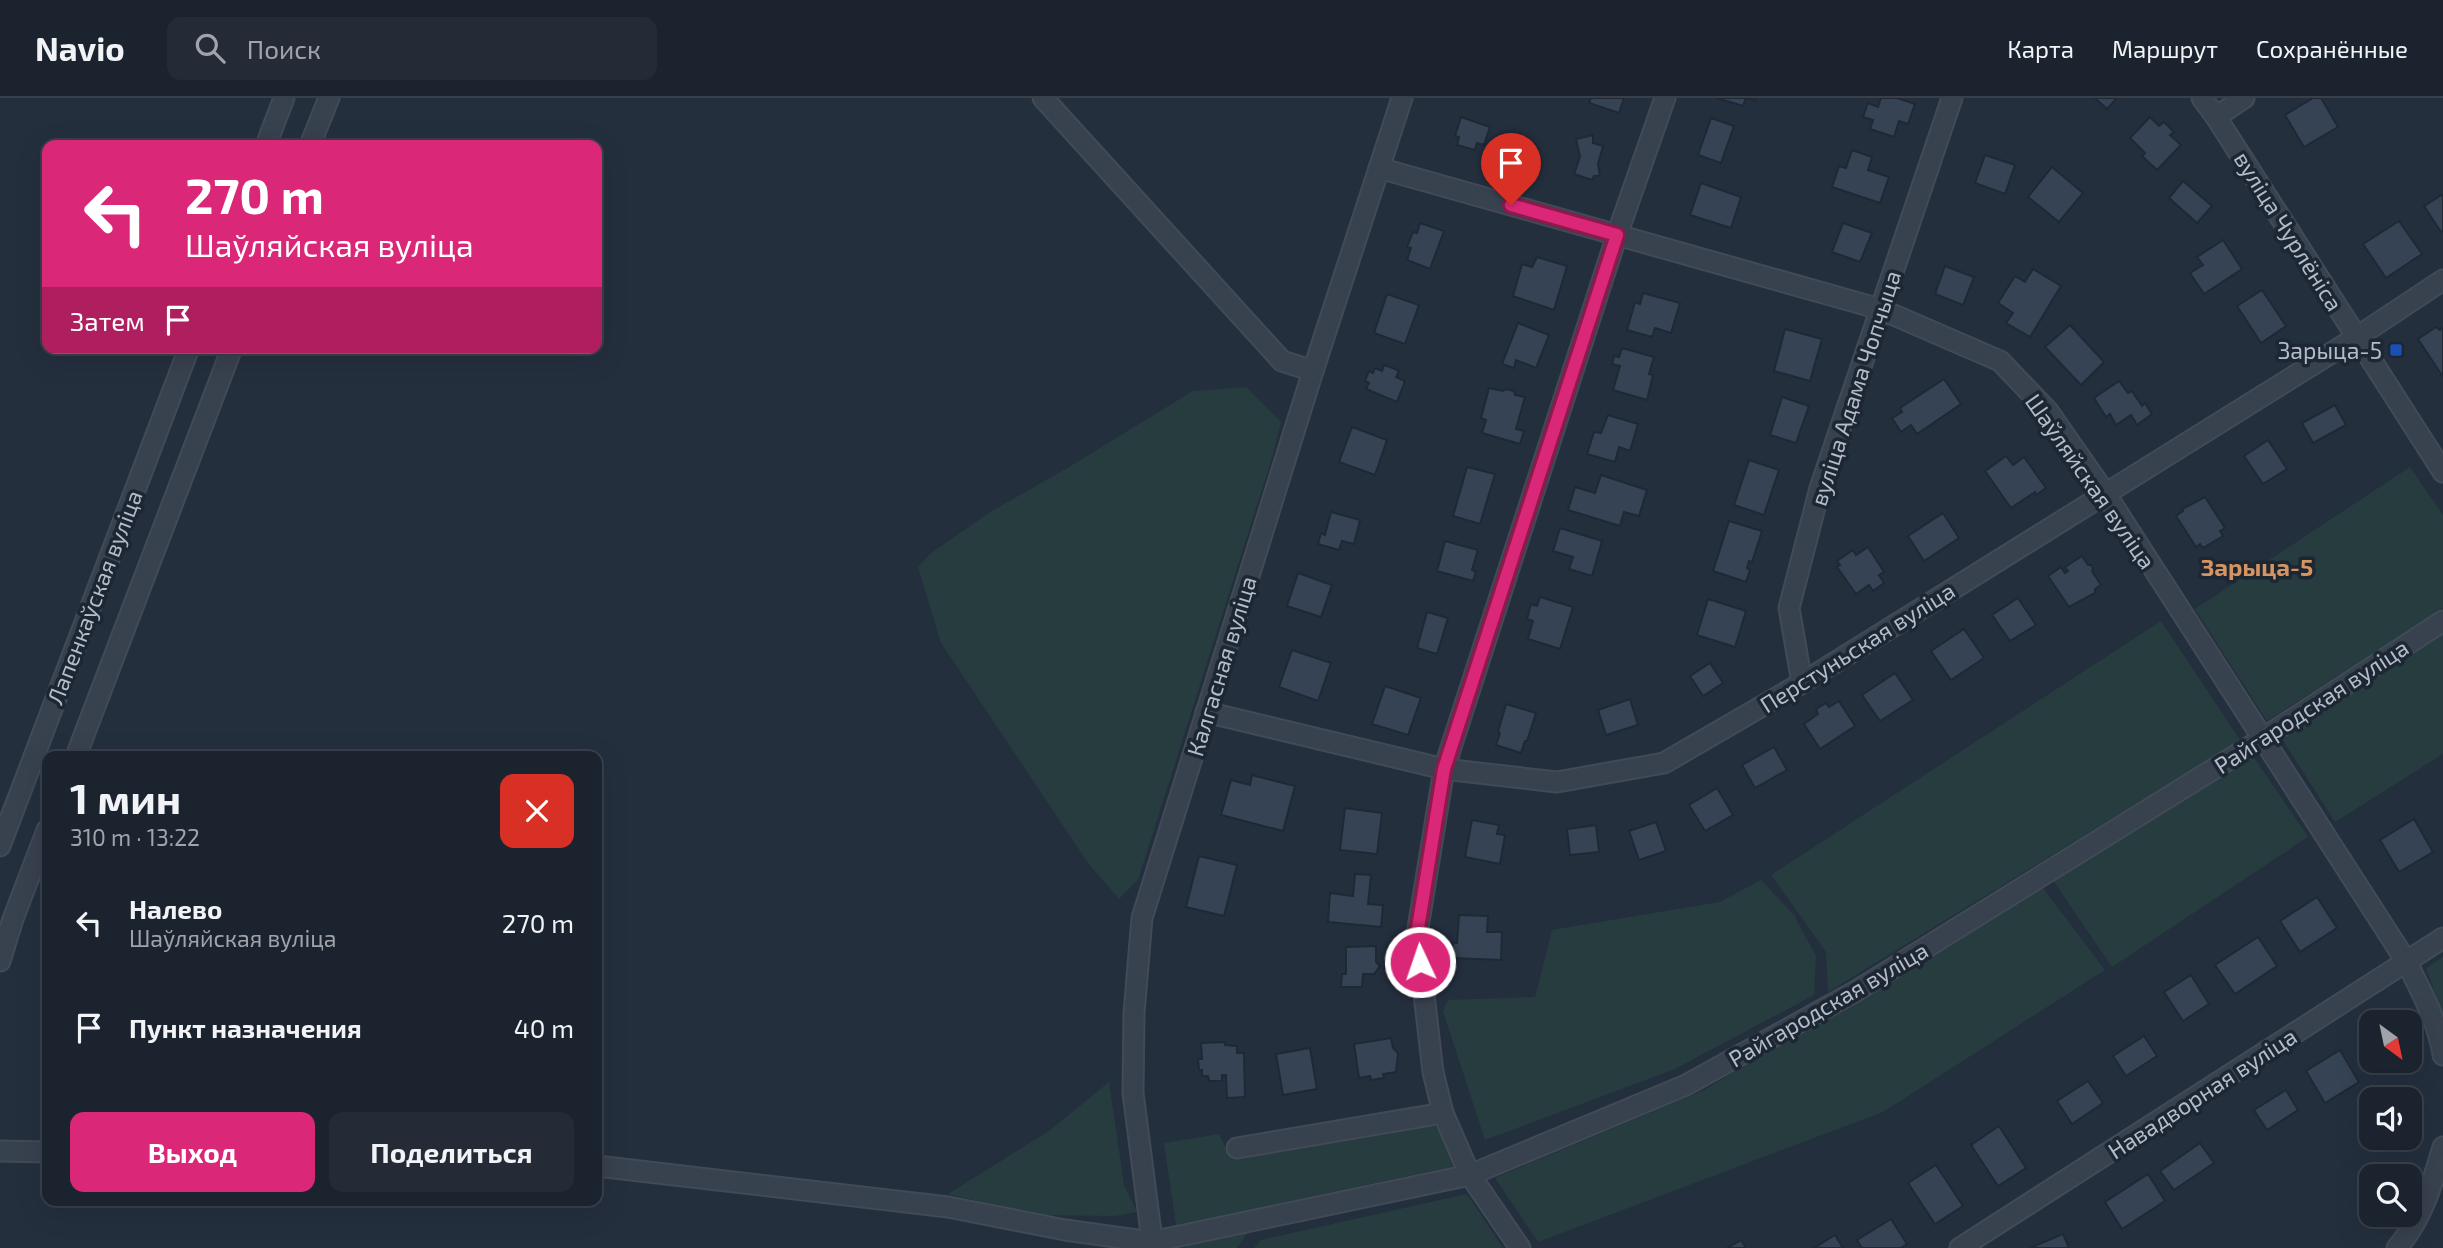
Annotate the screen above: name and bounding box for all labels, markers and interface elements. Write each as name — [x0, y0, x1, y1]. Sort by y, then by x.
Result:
search box — [167, 17, 657, 80]
text: Navio — [35, 28, 125, 68]
icon: search — [191, 29, 229, 67]
text: Поиск — [247, 33, 321, 64]
text: Карта — [2007, 34, 2074, 63]
text: Маршрут — [2112, 34, 2218, 63]
text: Сохранённые — [2256, 34, 2408, 63]
pin — [1481, 133, 1541, 205]
icon: arrive — [1492, 144, 1530, 182]
street label: вуліца Чурлёніса — [2228, 146, 2349, 316]
text: 270 m — [185, 165, 324, 224]
icon: left — [70, 168, 161, 259]
text: Шаўляйская вуліца — [185, 225, 474, 263]
street label: вуліца Адама Чопчыца — [1804, 267, 1907, 509]
icon: arrive — [159, 301, 197, 339]
text: Затем — [70, 305, 145, 336]
place label: Зарыца-5 — [2278, 336, 2382, 364]
marker: Зарыца-5 — [2388, 342, 2404, 358]
street label: Шаўляйская вуліца — [2019, 388, 2162, 575]
street label: Лапенкаўская вуліца — [40, 486, 149, 708]
district label: Зарыца-5 — [2201, 552, 2313, 581]
street label: Калгасная вуліца — [1180, 573, 1263, 760]
street label: Перстуньская вуліца — [1754, 576, 1960, 719]
street label: Райгародская вуліца — [2209, 633, 2414, 780]
text: 1 мин — [70, 772, 181, 822]
button: close — [500, 774, 574, 848]
text: 310 m · 13:22 — [70, 823, 200, 851]
text: Налево — [129, 893, 222, 924]
icon: left — [70, 904, 108, 942]
text: 270 m — [502, 907, 574, 938]
text: Шаўляйская вуліца — [129, 924, 337, 952]
position arrow — [1383, 925, 1457, 999]
street label: Райгародская вуліца — [1723, 935, 1933, 1073]
icon: arrive — [70, 1009, 108, 1047]
north arrow — [2359, 1010, 2422, 1073]
map controls — [2359, 1010, 2422, 1227]
text: Пункт назначения — [129, 1012, 362, 1043]
text: 40 m — [514, 1012, 574, 1043]
street label: Навадворная вуліца — [2103, 1022, 2302, 1165]
button: sound — [2359, 1087, 2422, 1150]
button: Выход — [70, 1112, 315, 1192]
button: Поделиться — [329, 1112, 574, 1192]
button: search — [2359, 1164, 2422, 1227]

